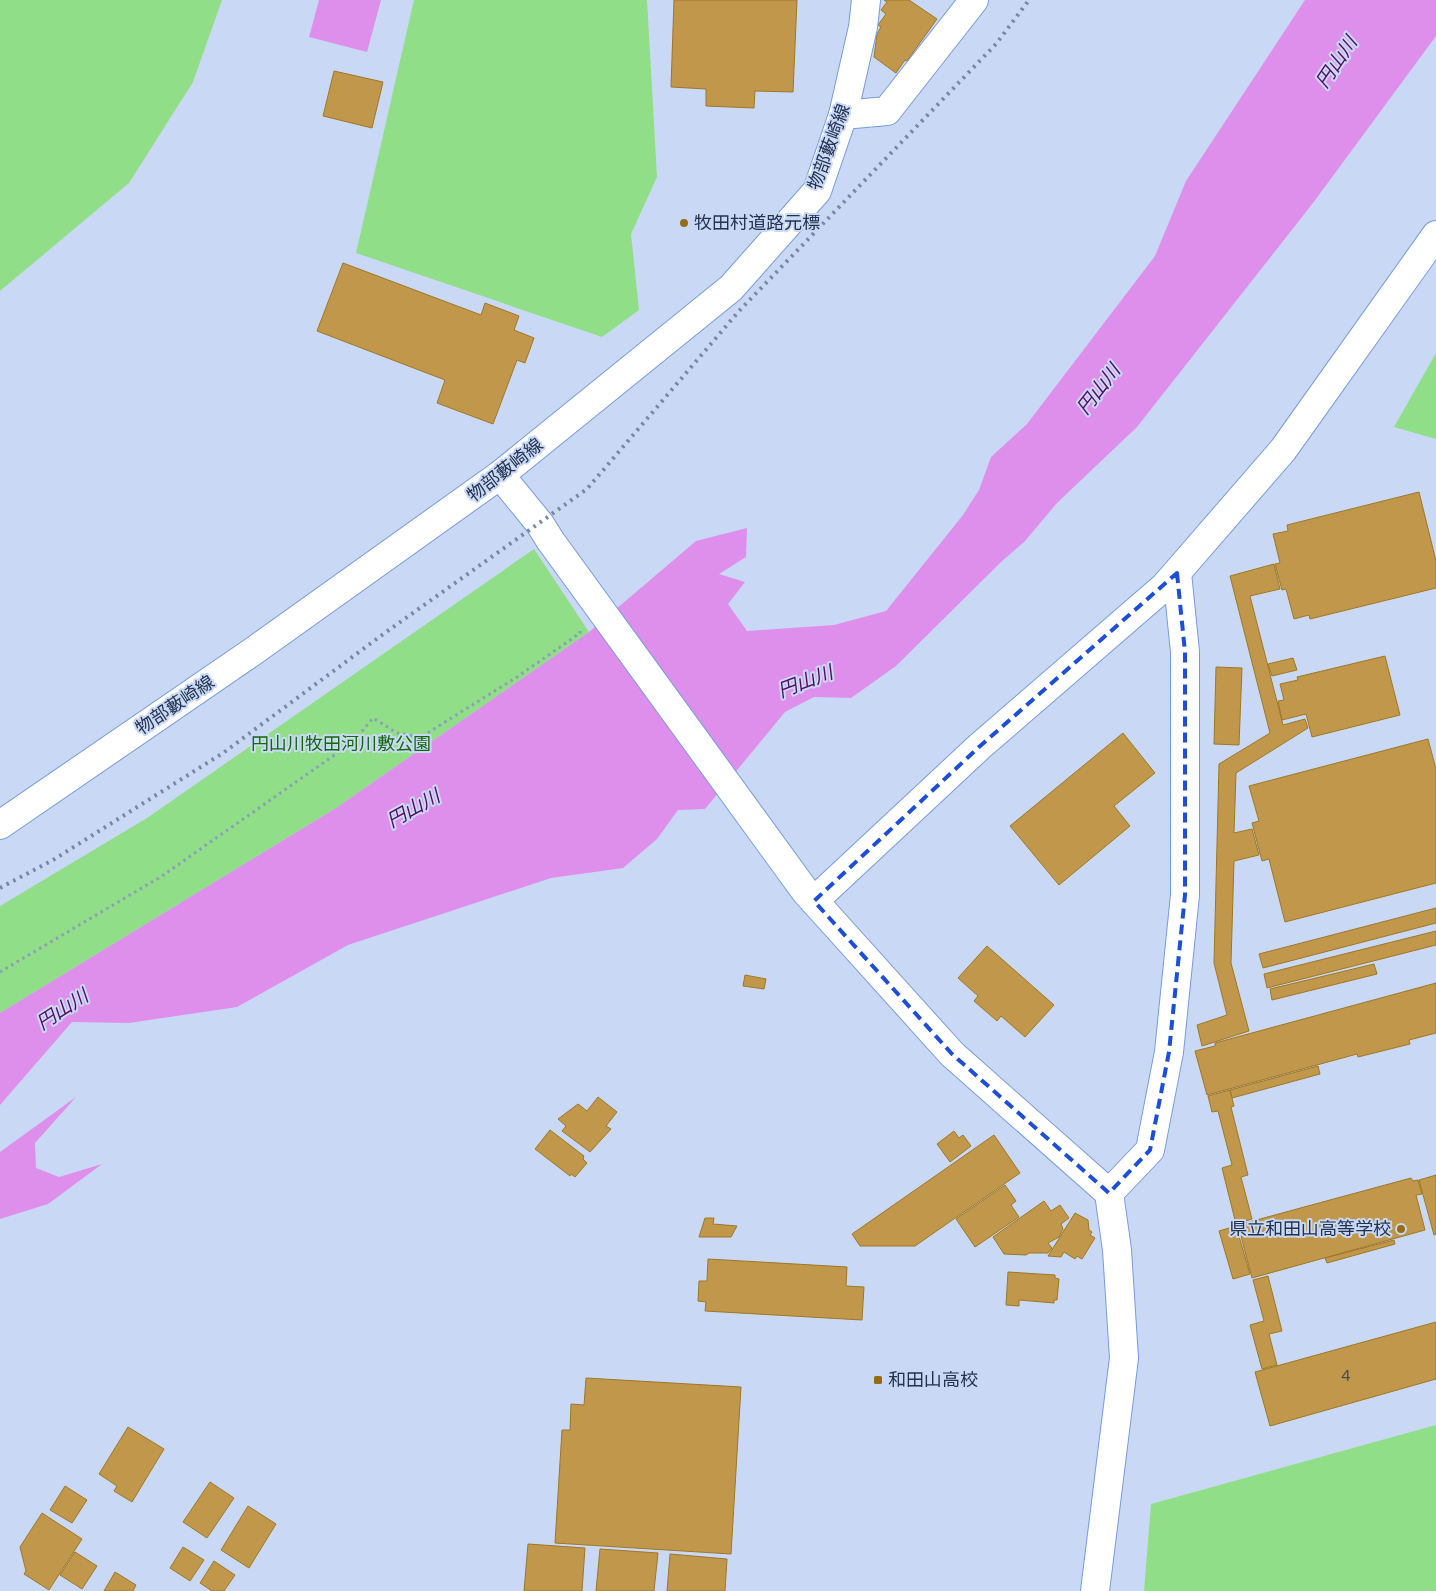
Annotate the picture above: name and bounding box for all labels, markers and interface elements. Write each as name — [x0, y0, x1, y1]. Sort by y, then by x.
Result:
water label: 円山川 — [1312, 31, 1363, 92]
street label: 物部藪崎線 — [803, 101, 855, 193]
place label: 牧田村道路元標 — [694, 212, 820, 234]
marker: 牧田村道路元標 — [678, 217, 690, 229]
water label: 円山川 — [1073, 359, 1126, 419]
street label: 物部藪崎線 — [463, 434, 547, 506]
water label: 円山川 — [775, 661, 838, 702]
street label: 物部藪崎線 — [132, 671, 218, 739]
park label: 円山川牧田河川敷公園 — [251, 733, 431, 755]
water label: 円山川 — [383, 784, 445, 832]
water label: 円山川 — [33, 984, 94, 1035]
place label: 県立和田山高等学校 — [1229, 1218, 1391, 1240]
marker: 県立和田山高等学校 — [1395, 1223, 1407, 1235]
house number: 4 — [1341, 1367, 1351, 1385]
place label: 和田山高校 — [888, 1369, 978, 1391]
marker: 和田山高校 — [872, 1374, 884, 1386]

